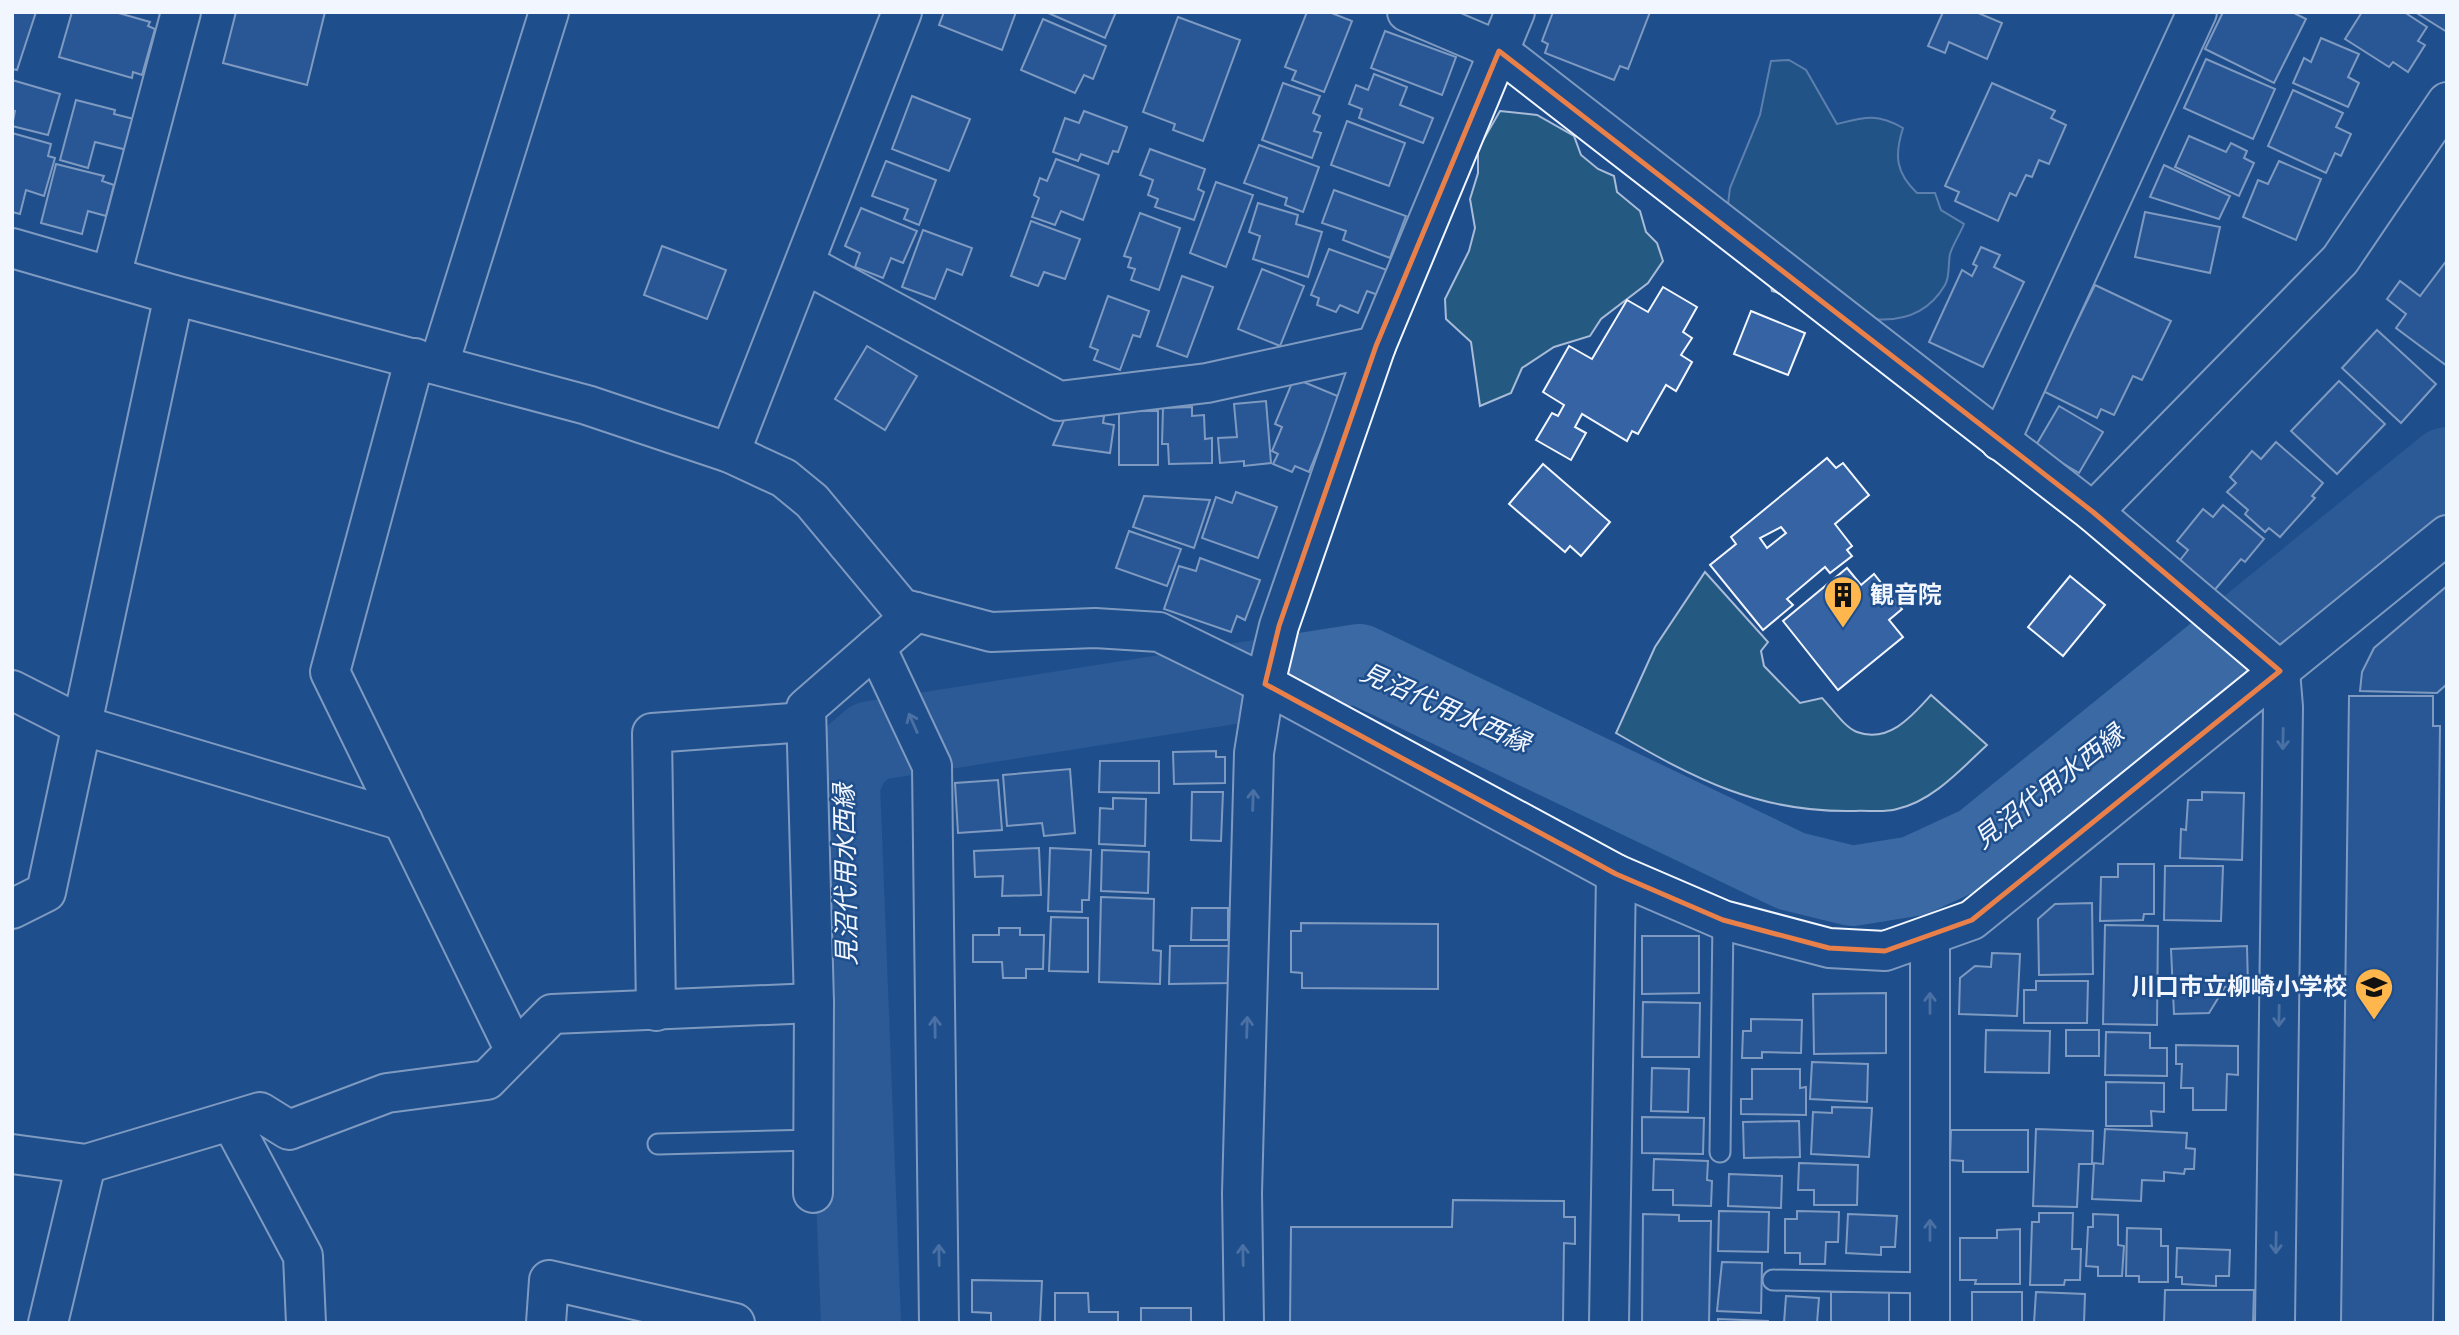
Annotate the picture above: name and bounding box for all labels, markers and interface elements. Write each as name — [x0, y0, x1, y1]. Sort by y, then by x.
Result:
building icon: 観音院 — [1822, 574, 1864, 629]
place label: 観音院 — [1870, 581, 1942, 609]
water label: 見沼代用水西縁 — [1356, 657, 1537, 760]
one-way arrow — [906, 713, 919, 735]
water label: 見沼代用水西縁 — [1968, 717, 2133, 855]
one-way arrow — [2276, 727, 2290, 750]
water label: 見沼代用水西縁 — [829, 781, 863, 966]
one-way arrow — [1246, 788, 1260, 811]
school or university icon: 川口市立柳崎小学校 — [2353, 966, 2395, 1021]
place label: 川口市立柳崎小学校 — [2131, 973, 2347, 1001]
one-way arrow — [1923, 991, 1937, 1014]
one-way arrow — [2272, 1004, 2286, 1027]
one-way arrow — [928, 1016, 942, 1039]
one-way arrow — [1240, 1016, 1253, 1039]
one-way arrow — [1923, 1219, 1937, 1242]
one-way arrow — [2269, 1231, 2283, 1254]
one-way arrow — [932, 1243, 946, 1266]
one-way arrow — [1236, 1243, 1250, 1266]

